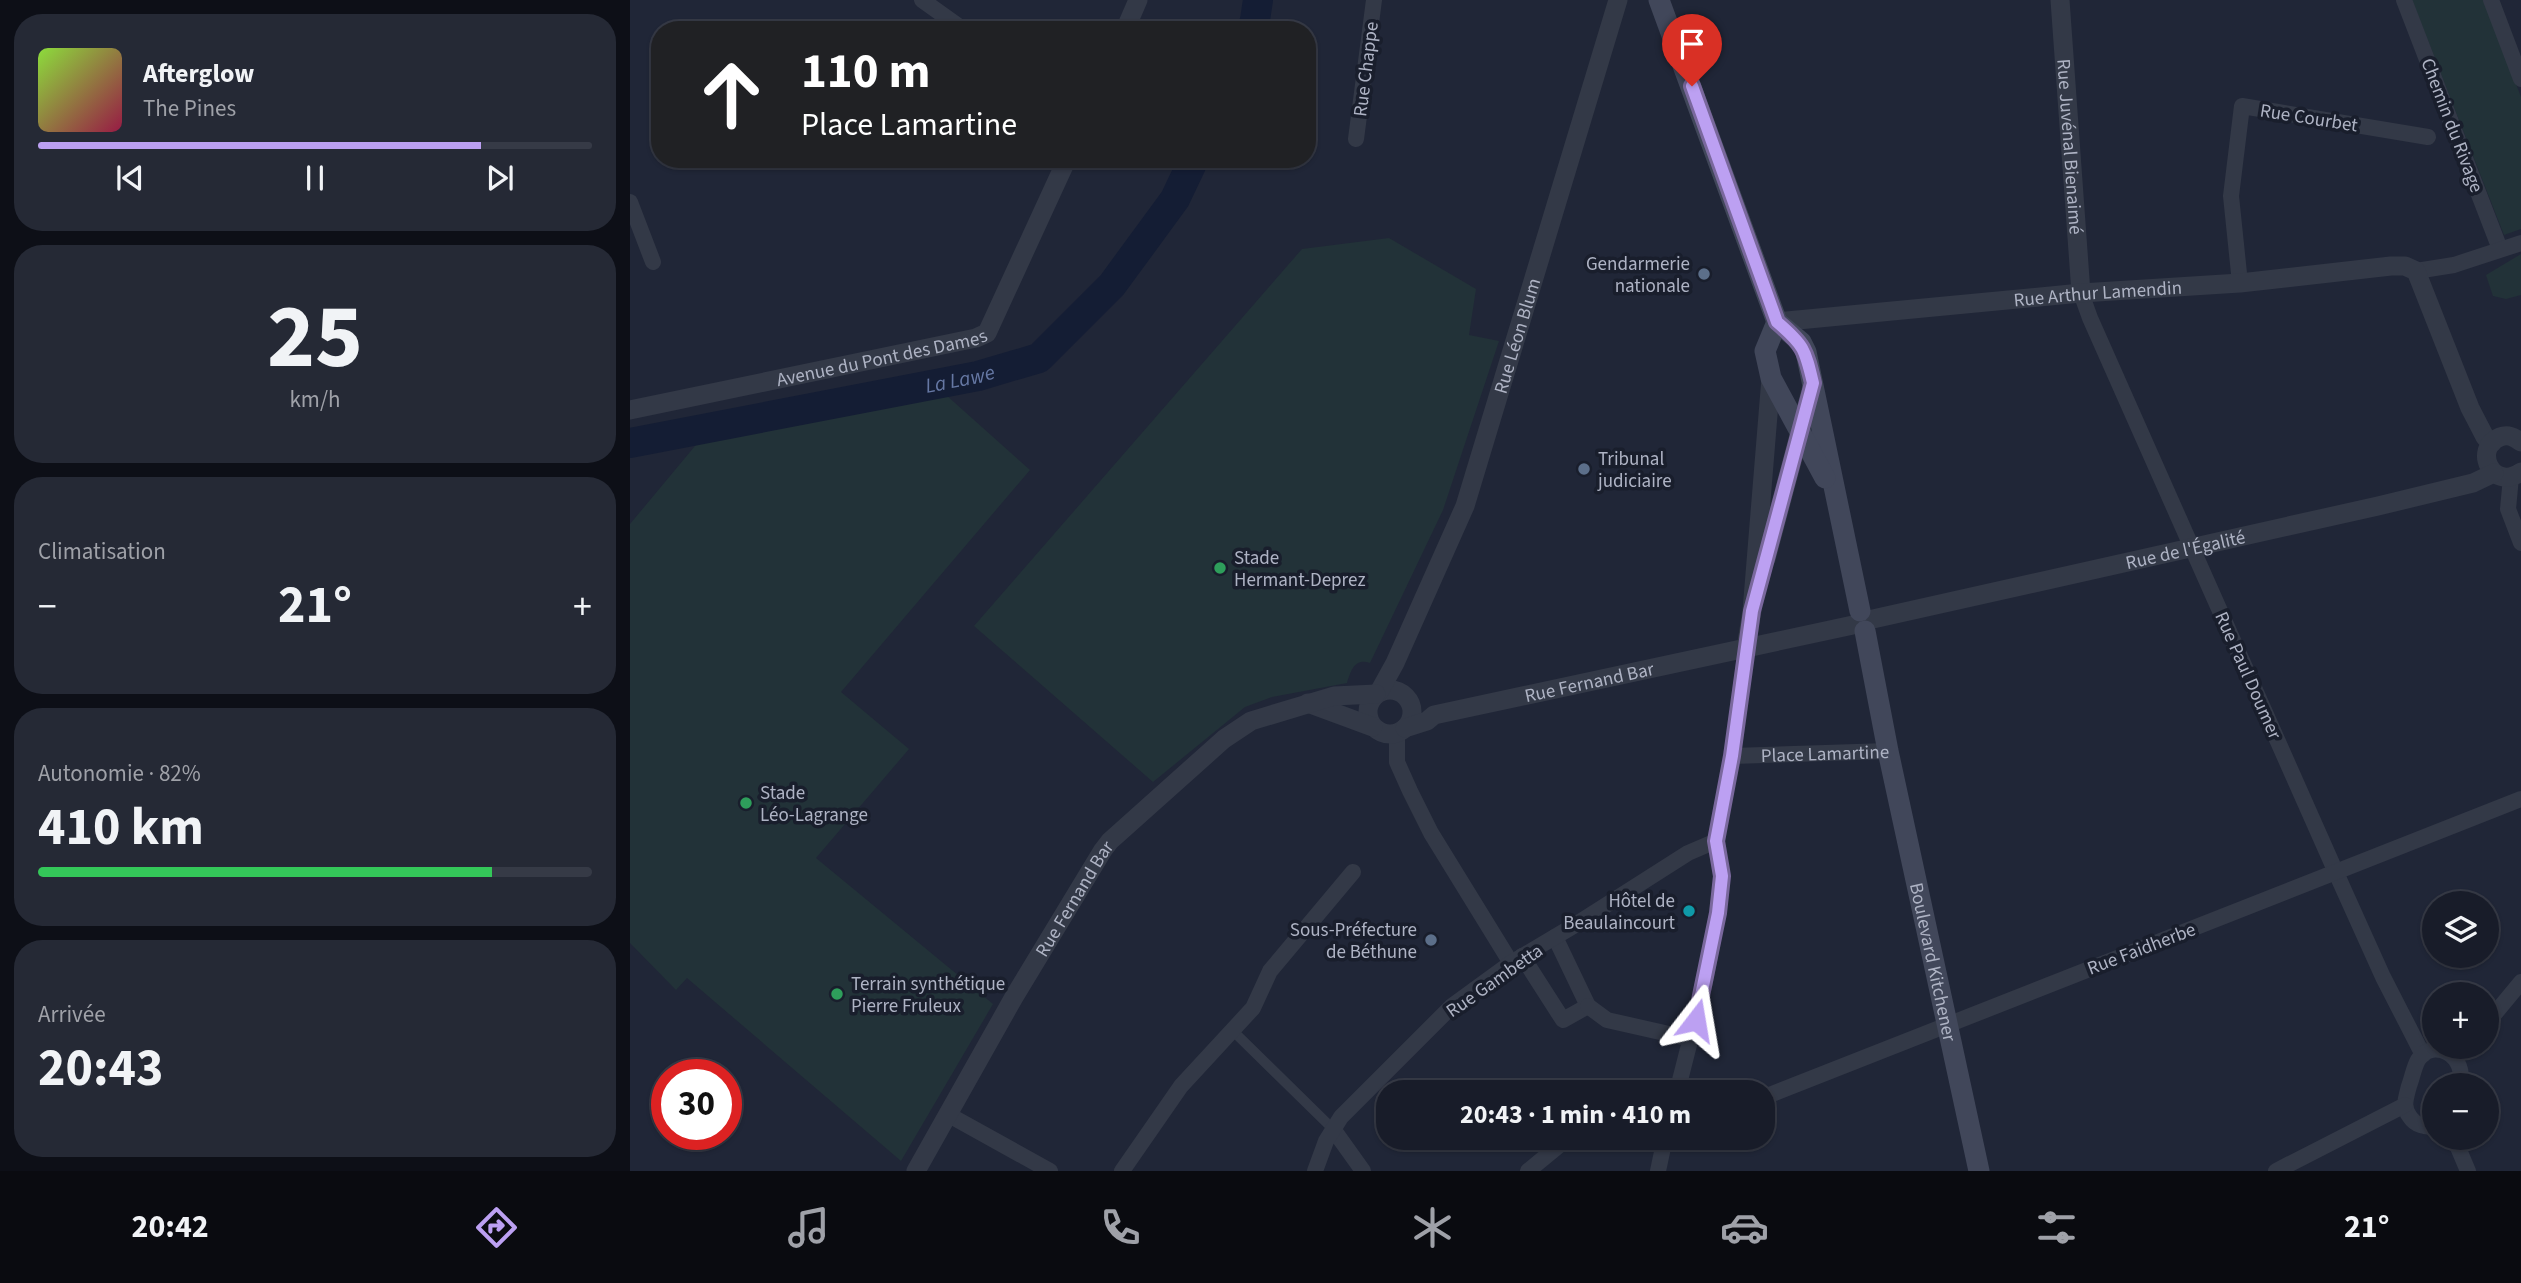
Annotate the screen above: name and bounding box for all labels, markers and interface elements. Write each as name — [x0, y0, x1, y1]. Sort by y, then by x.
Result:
pin — [1662, 14, 1722, 86]
street label: Rue Chappe — [1347, 20, 1386, 118]
icon: arrive — [1673, 25, 1711, 63]
text: 110 m — [801, 37, 930, 107]
icon: ahead — [686, 49, 777, 140]
street label: Chemin du Rivage — [2414, 54, 2490, 197]
text: Afterglow — [143, 55, 254, 92]
street label: Rue Juvénal Bienaimé — [2049, 58, 2089, 235]
text: The Pines — [143, 92, 236, 125]
street label: Rue Courbet — [2258, 97, 2360, 140]
text: Place Lamartine — [801, 102, 1017, 148]
icon: previous — [111, 159, 149, 197]
icon: pause — [296, 159, 334, 197]
icon: next — [481, 159, 519, 197]
place label: Gendarmerie nationale — [1586, 251, 1690, 300]
marker: Gendarmerie nationale — [1696, 266, 1712, 282]
text: 25 — [267, 273, 363, 402]
street label: Rue Léon Blum — [1488, 275, 1548, 397]
street label: Rue Arthur Lamendin — [2012, 275, 2183, 314]
street label: Avenue du Pont des Dames — [774, 323, 992, 394]
water label: La Lawe — [923, 357, 998, 401]
text: km/h — [289, 383, 341, 416]
place label: Tribunal judiciaire — [1597, 446, 1672, 495]
marker: Tribunal judiciaire — [1576, 461, 1592, 477]
street label: Rue de l'Égalité — [2123, 524, 2248, 577]
text: Climatisation — [38, 535, 166, 568]
place label: Stade Hermant-Deprez — [1234, 545, 1366, 594]
marker: Stade Hermant-Deprez — [1212, 560, 1228, 576]
text: 21° — [278, 569, 352, 643]
text: − — [38, 580, 57, 634]
text: + — [573, 580, 592, 634]
street label: Rue Paul Doumer — [2207, 608, 2288, 744]
street label: Rue Fernand Bar — [1522, 656, 1657, 710]
street label: Place Lamartine — [1760, 739, 1890, 770]
text: Autonomie · 82% — [38, 757, 201, 790]
place label: Stade Léo-Lagrange — [760, 780, 868, 829]
text: 410 km — [38, 791, 204, 865]
marker: Stade Léo-Lagrange — [738, 795, 754, 811]
street label: Rue Fernand Bar — [1029, 835, 1121, 962]
street label: Boulevard Kitchener — [1902, 880, 1963, 1045]
place label: Hôtel de Beaulaincourt — [1563, 888, 1676, 937]
map controls — [2422, 891, 2499, 1150]
button: layers — [2422, 891, 2499, 968]
marker: Hôtel de Beaulaincourt — [1681, 903, 1697, 919]
street label: Rue Faidherbe — [2083, 916, 2200, 982]
place label: Sous-Préfecture de Béthune — [1290, 917, 1417, 966]
marker: Sous-Préfecture de Béthune — [1423, 932, 1439, 948]
street label: Rue Gambetta — [1441, 938, 1549, 1025]
place label: Terrain synthétique Pierre Fruleux — [851, 971, 1005, 1020]
button: + — [2422, 982, 2499, 1059]
position arrow — [1659, 983, 1733, 1057]
marker: Terrain synthétique Pierre Fruleux — [829, 986, 845, 1002]
text: Arrivée — [38, 998, 106, 1031]
text: 20:43 — [38, 1032, 163, 1106]
speed limit sign: 30 — [651, 1059, 742, 1150]
button: − — [2422, 1073, 2499, 1150]
text: 20:43 · 1 min · 410 m — [1460, 1096, 1691, 1133]
icon: directions — [472, 1203, 521, 1252]
icon: music — [784, 1203, 833, 1252]
icon: phone — [1096, 1203, 1145, 1252]
icon: climate — [1408, 1203, 1457, 1252]
icon: car — [1720, 1203, 1769, 1252]
icon: filters — [2032, 1203, 2081, 1252]
text: 20:42 — [132, 1204, 209, 1250]
text: 21° — [2344, 1204, 2389, 1250]

